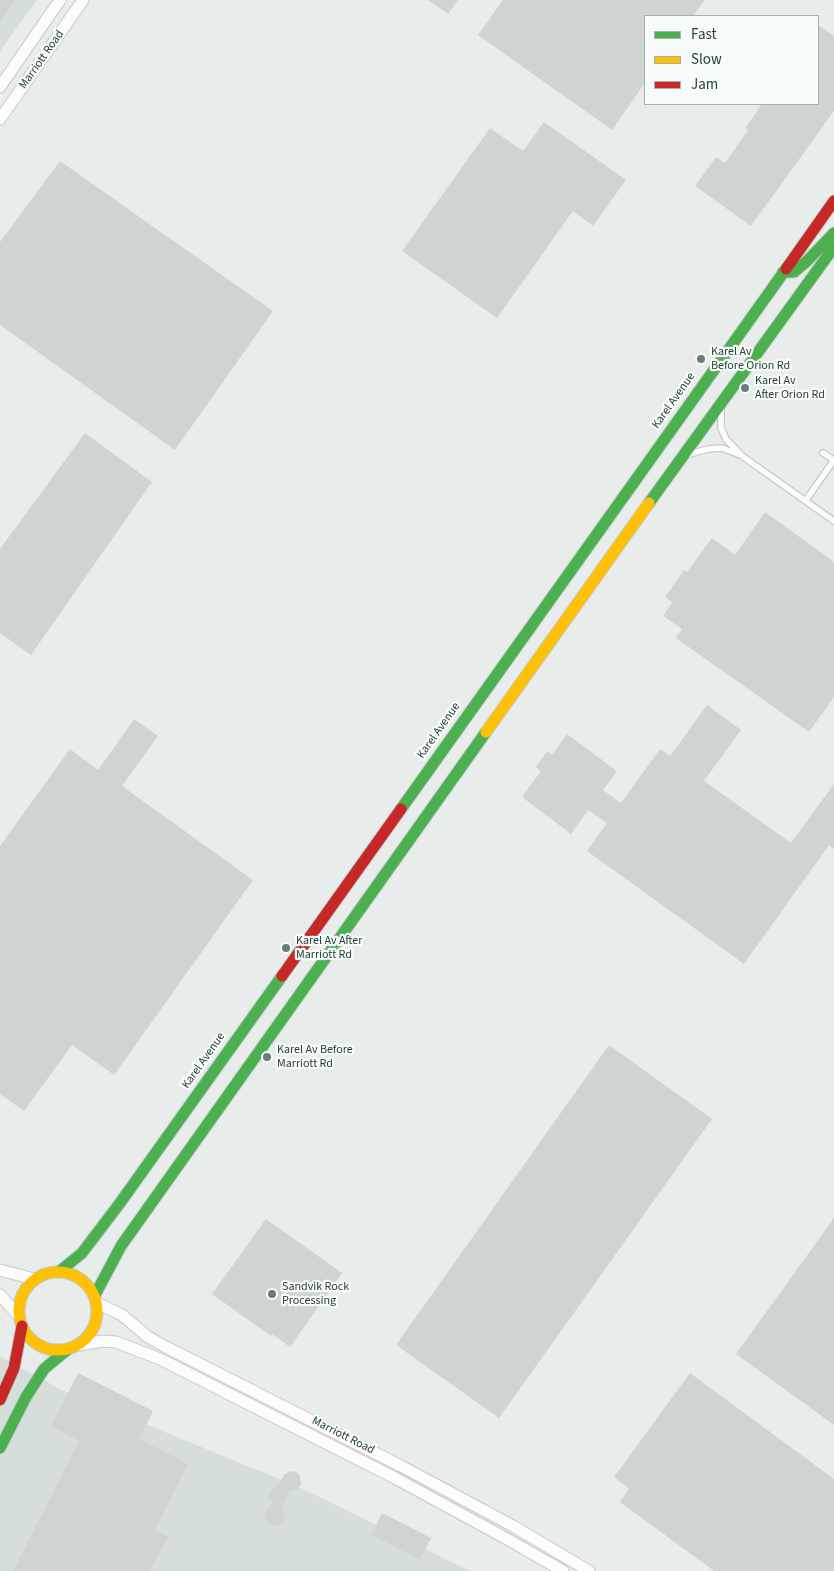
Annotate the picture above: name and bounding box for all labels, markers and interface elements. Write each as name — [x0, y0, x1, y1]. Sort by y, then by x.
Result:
legend — [644, 15, 819, 105]
text: Fast — [691, 24, 717, 45]
street label: Marriott Road — [16, 28, 68, 92]
text: Slow — [691, 49, 722, 70]
text: Jam — [691, 74, 718, 95]
place label: Karel Av Before Orion Rd — [711, 345, 790, 373]
marker: Karel Av Before Orion Rd — [695, 353, 707, 365]
street label: Karel Avenue — [649, 370, 699, 432]
place label: Karel Av After Orion Rd — [755, 374, 825, 402]
marker: Karel Av After Orion Rd — [739, 382, 751, 394]
street label: Karel Avenue — [414, 700, 464, 762]
place label: Karel Av After Marriott Rd — [296, 934, 362, 962]
marker: Karel Av After Marriott Rd — [280, 942, 292, 954]
street label: Karel Avenue — [179, 1030, 229, 1092]
place label: Karel Av Before Marriott Rd — [277, 1043, 353, 1071]
marker: Karel Av Before Marriott Rd — [261, 1051, 273, 1063]
place label: Sandvik Rock Processing — [282, 1280, 349, 1308]
marker: Sandvik Rock Processing — [266, 1288, 278, 1300]
street label: Marriott Road — [309, 1414, 377, 1458]

